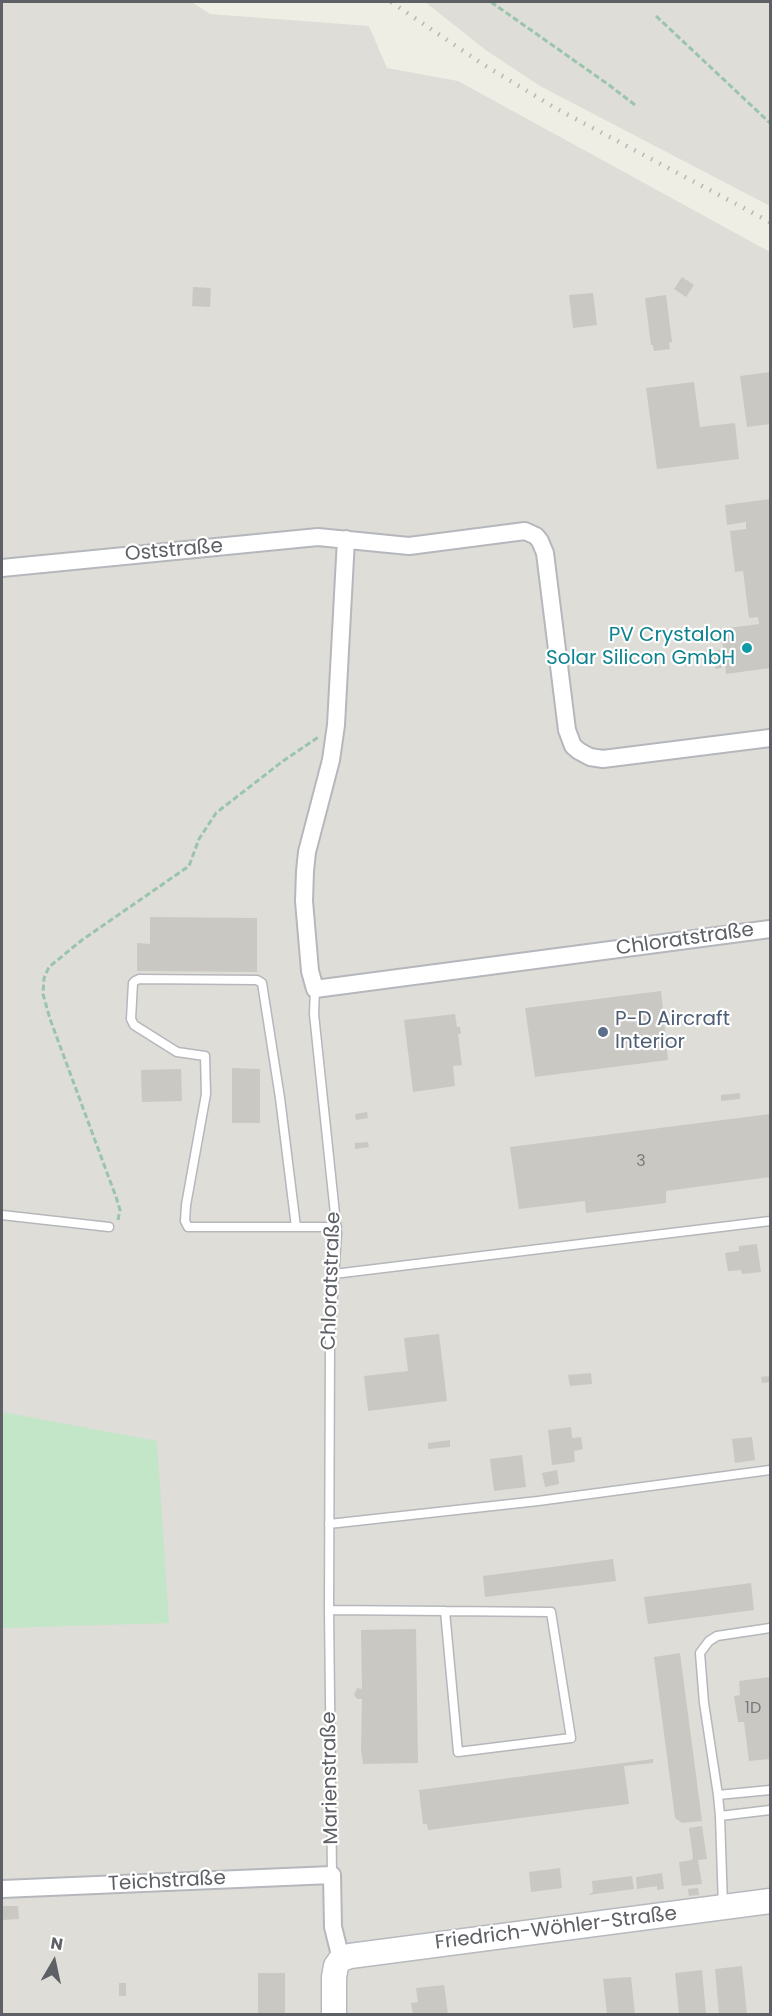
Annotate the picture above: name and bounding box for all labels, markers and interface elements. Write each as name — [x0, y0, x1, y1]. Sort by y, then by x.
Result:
street label: Oststraße — [124, 535, 224, 567]
place label: PV Crystalon Solar Silicon GmbH — [546, 624, 735, 671]
marker: PV Crystalon Solar Silicon GmbH — [740, 641, 754, 655]
street label: Chloratstraße — [615, 918, 755, 962]
place label: P-D Aircraft Interior — [615, 1008, 730, 1055]
marker: P-D Aircraft Interior — [596, 1025, 610, 1039]
house number: 3 — [636, 1152, 646, 1172]
street label: Chloratstraße — [318, 1211, 346, 1351]
house number: 1D — [745, 1699, 761, 1719]
street label: Marienstraße — [318, 1711, 344, 1845]
street label: Teichstraße — [108, 1867, 226, 1897]
street label: Friedrich-Wöhler-Straße — [434, 1902, 678, 1956]
text: N — [49, 1931, 65, 1956]
north arrow — [24, 1932, 84, 1992]

